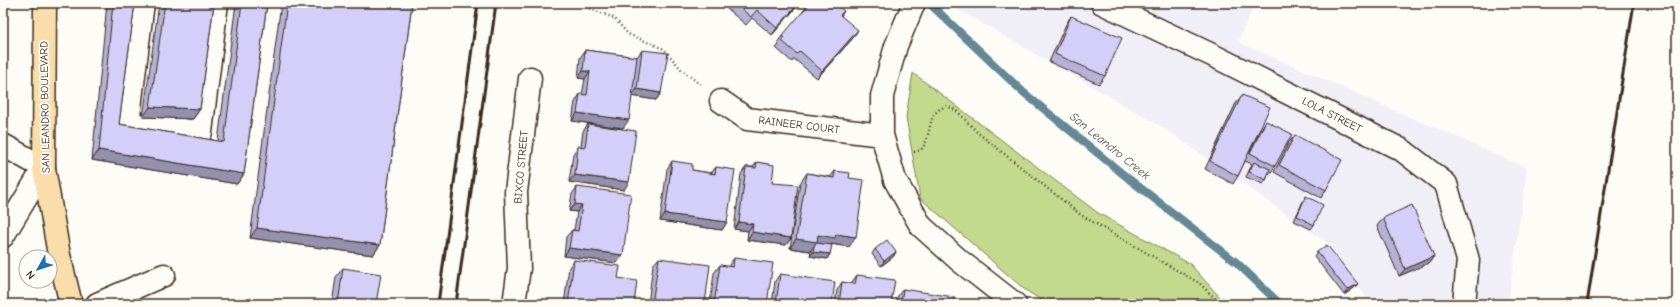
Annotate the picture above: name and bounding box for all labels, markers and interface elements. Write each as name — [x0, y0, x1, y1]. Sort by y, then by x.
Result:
street label: SAN LEANDRO BOULEVARD — [37, 41, 53, 173]
street label: LOLA STREET — [1300, 94, 1364, 136]
water label: San Leandro Creek — [1067, 109, 1153, 183]
street label: RAINEER COURT — [758, 114, 841, 136]
street label: BIXCO STREET — [511, 130, 531, 204]
north arrow — [18, 249, 58, 289]
text: N — [23, 268, 38, 282]

